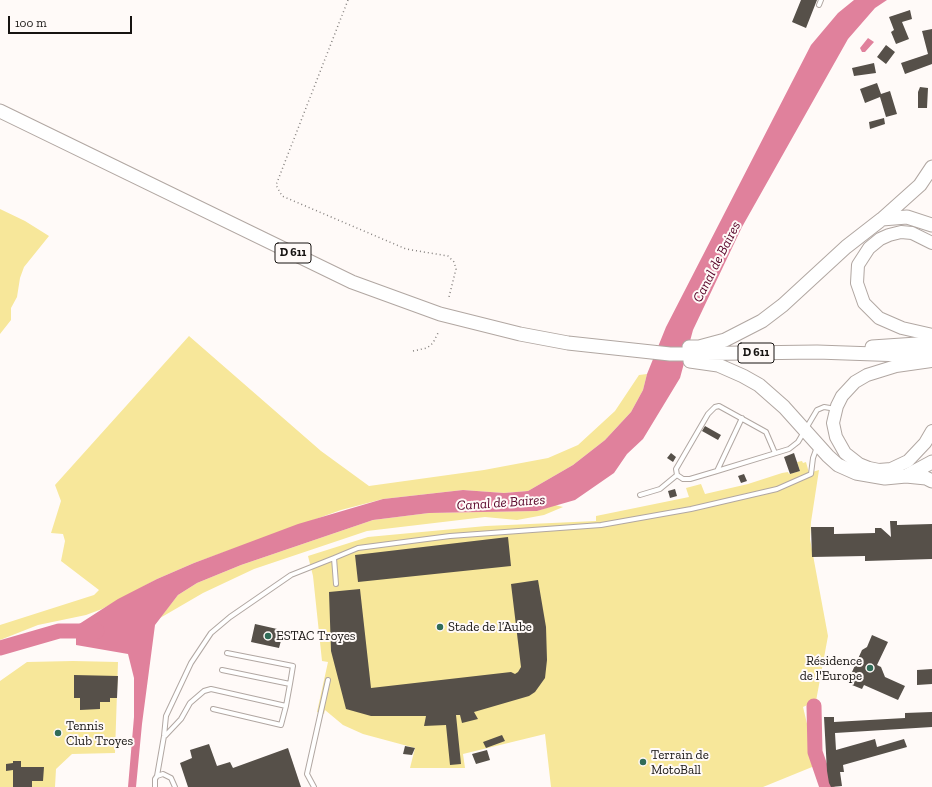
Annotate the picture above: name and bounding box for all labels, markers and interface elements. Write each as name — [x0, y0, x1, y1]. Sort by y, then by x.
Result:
scale bar — [10, 8, 134, 34]
text: 100 m — [15, 16, 47, 30]
water label: Canal de Baires — [689, 219, 745, 305]
road number: D 611 — [275, 243, 311, 263]
road number: D 611 — [738, 343, 774, 363]
water label: Canal de Baires — [456, 492, 546, 514]
place label: Stade de l’Aube — [448, 619, 532, 635]
marker: Stade de l’Aube — [435, 622, 445, 632]
place label: ESTAC Troyes — [276, 628, 355, 644]
marker: ESTAC Troyes — [263, 631, 273, 641]
place label: Résidence de l'Europe — [800, 653, 862, 684]
marker: Résidence de l'Europe — [865, 663, 875, 673]
place label: Tennis Club Troyes — [66, 718, 133, 749]
marker: Tennis Club Troyes — [53, 728, 63, 738]
place label: Terrain de MotoBall — [651, 747, 709, 778]
marker: Terrain de MotoBall — [638, 757, 648, 767]

